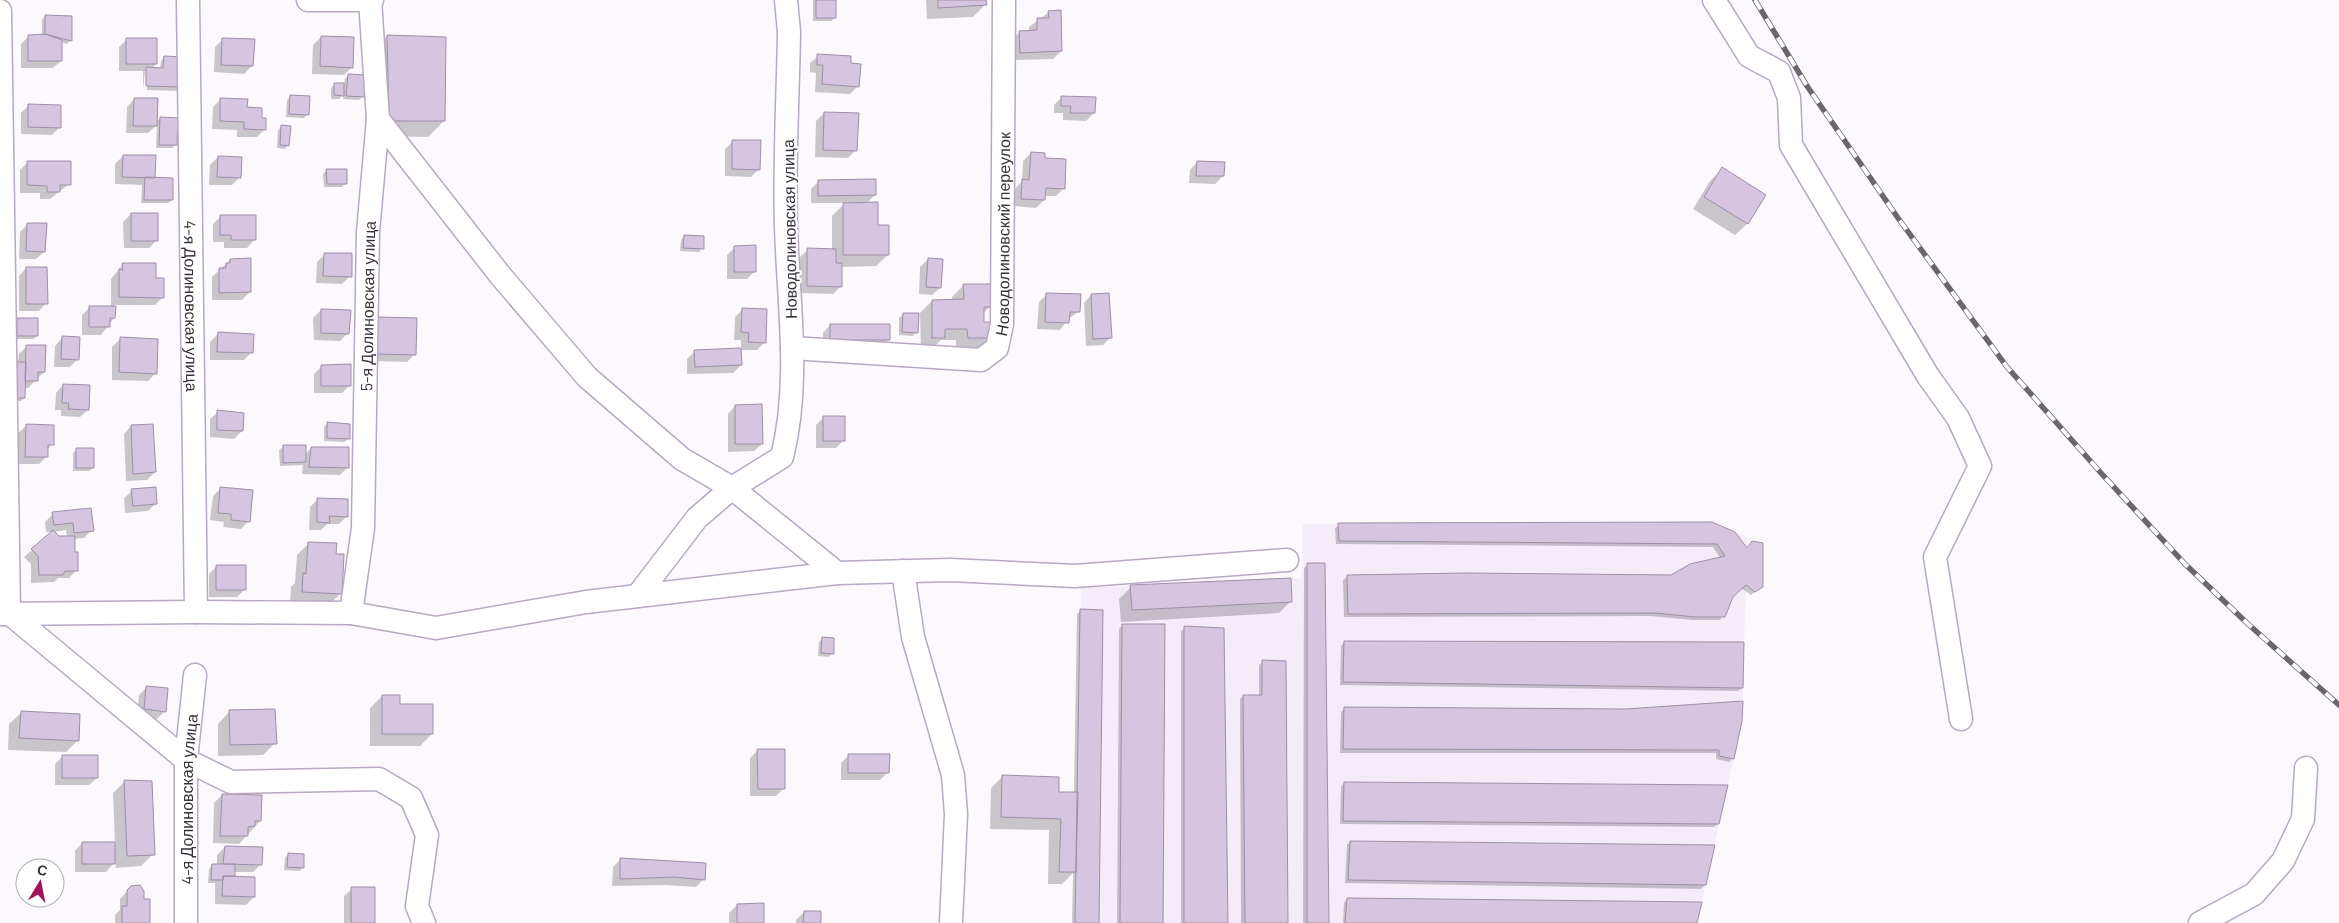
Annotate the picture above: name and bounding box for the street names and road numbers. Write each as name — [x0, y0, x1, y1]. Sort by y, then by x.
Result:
street label: Новодолиновский переулок — [990, 131, 1013, 338]
street label: Новодолиновская улица — [778, 139, 800, 319]
street label: 4-я Долиновская улица — [181, 220, 203, 392]
street label: 5-я Долиновская улица — [356, 220, 378, 391]
street label: 4-я Долиновская улица — [176, 713, 200, 885]

